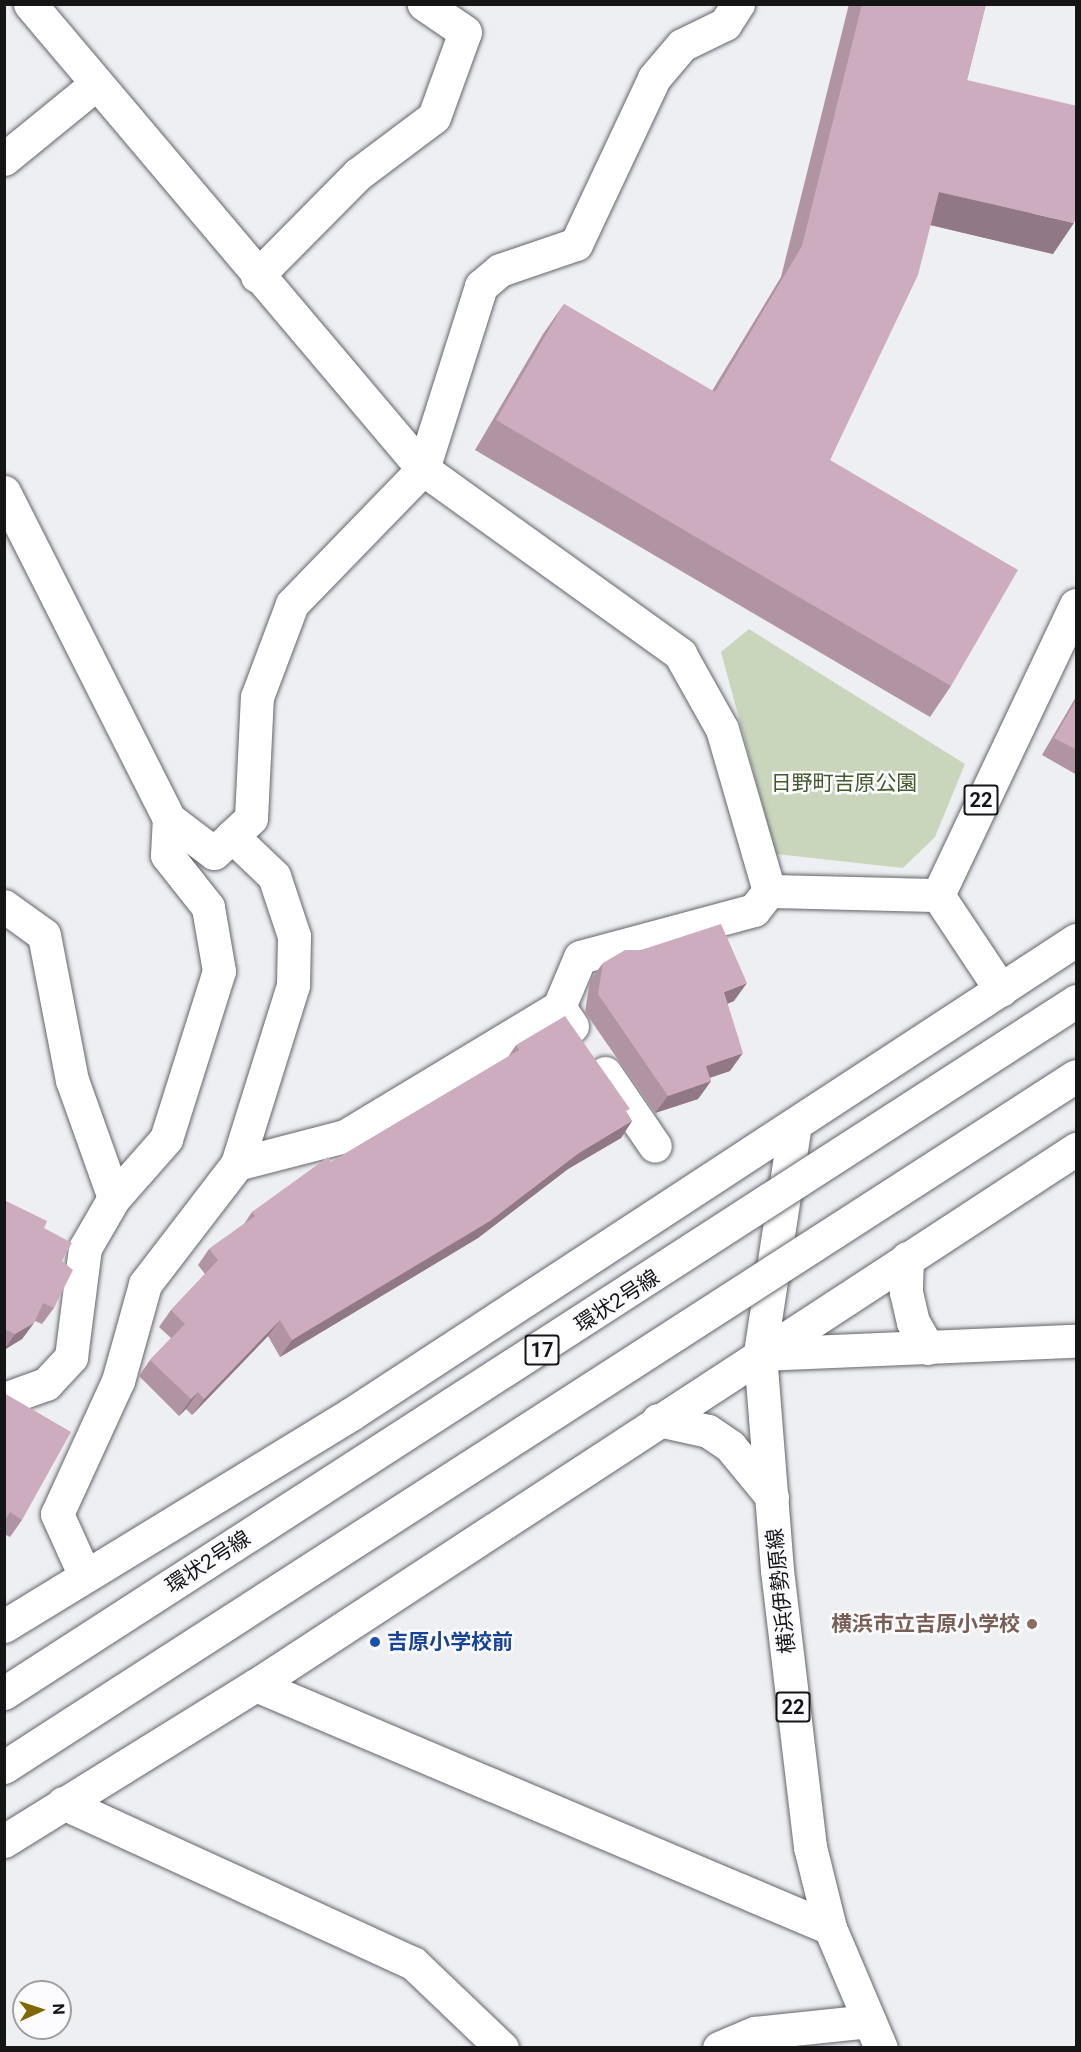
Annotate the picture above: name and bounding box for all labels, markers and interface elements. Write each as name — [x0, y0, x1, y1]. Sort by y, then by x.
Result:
park label: 日野町吉原公園 — [771, 770, 917, 796]
road number: 22 — [963, 783, 999, 817]
street label: 環状2号線 — [570, 1264, 664, 1338]
road number: 17 — [524, 1333, 560, 1367]
street label: 環状2号線 — [161, 1525, 255, 1599]
street label: 横浜伊勢原線 — [762, 1527, 800, 1655]
place label: 横浜市立吉原小学校 — [831, 1611, 1020, 1637]
marker: 横浜市立吉原小学校 — [1025, 1617, 1039, 1631]
place label: 吉原小学校前 — [387, 1629, 513, 1655]
marker: 吉原小学校前 — [368, 1635, 382, 1649]
road number: 22 — [775, 1690, 811, 1724]
north arrow — [12, 1980, 72, 2040]
text: N — [49, 2003, 68, 2015]

